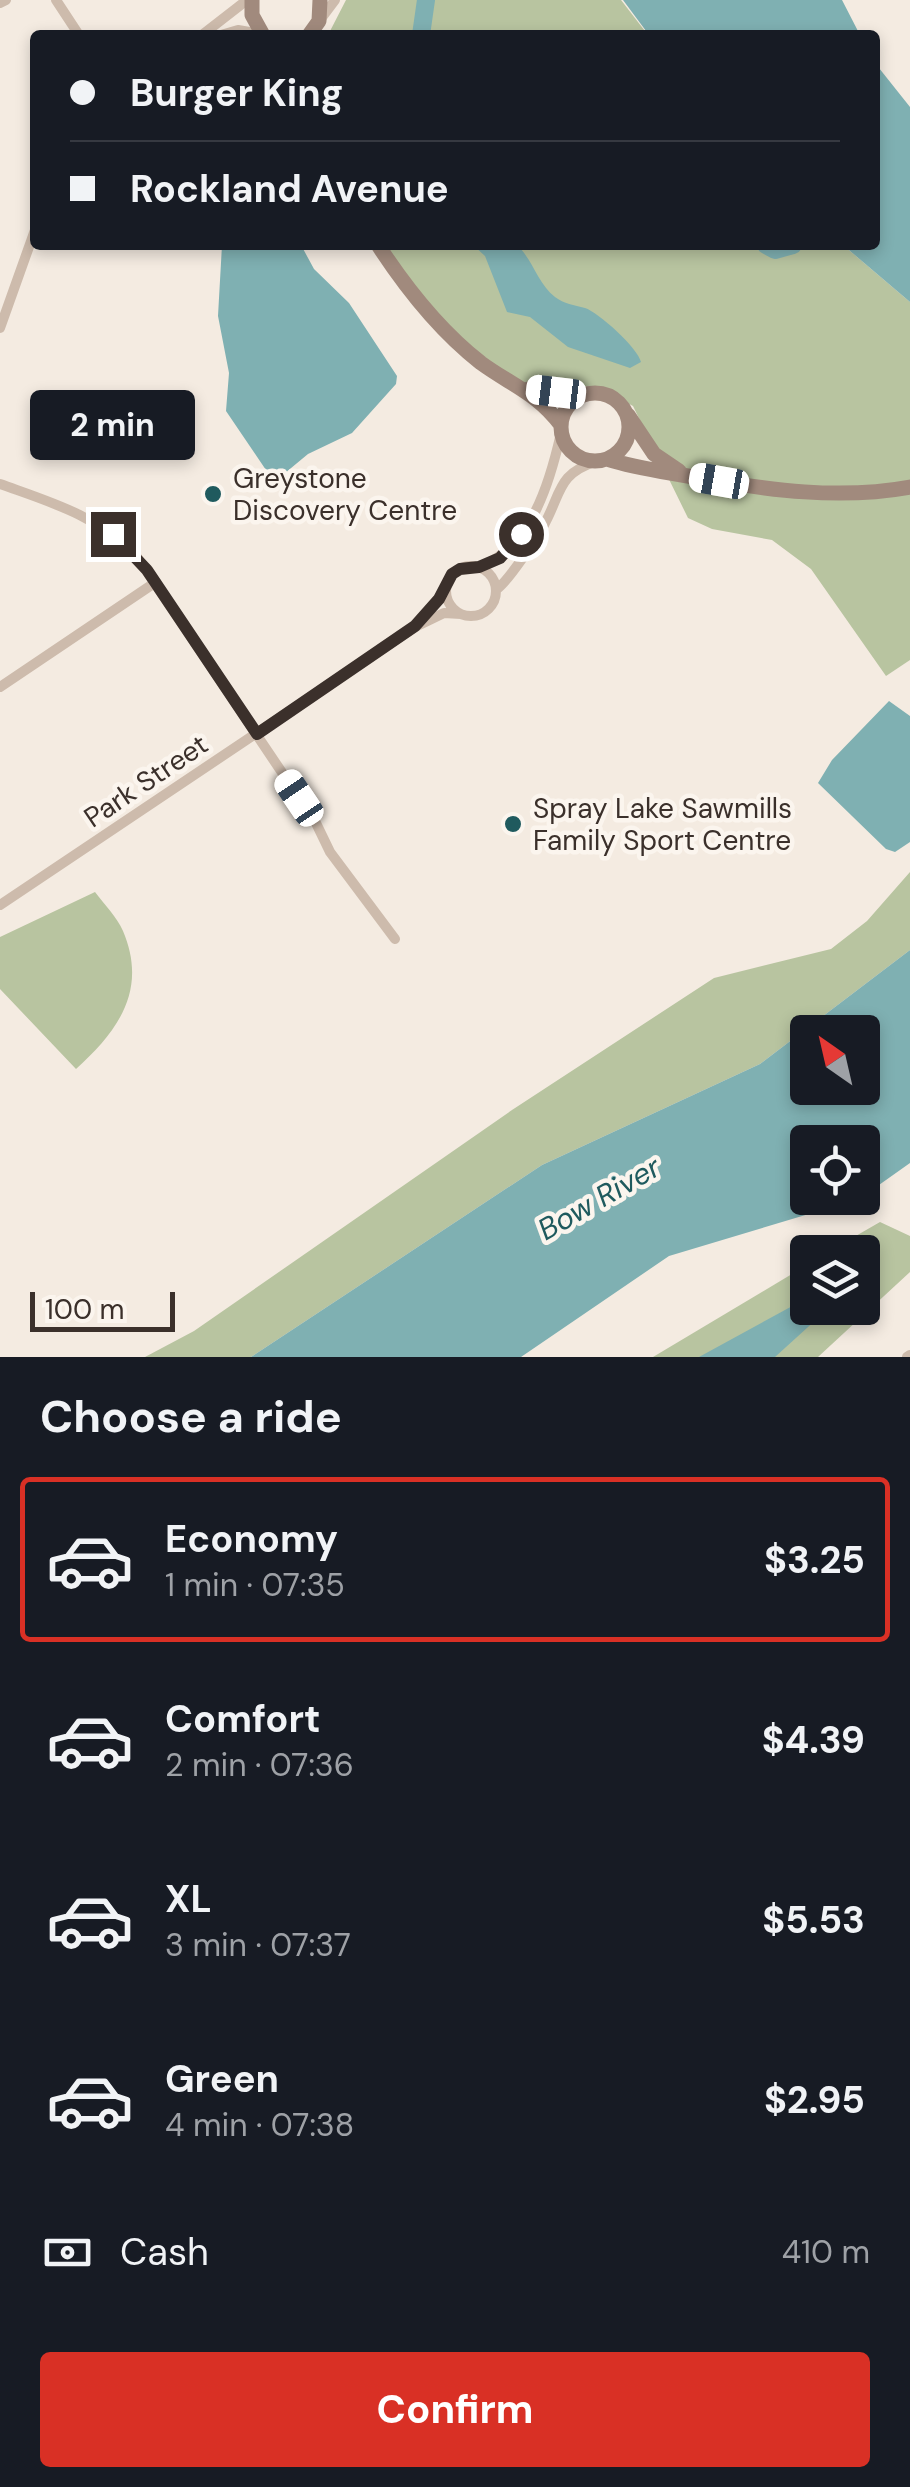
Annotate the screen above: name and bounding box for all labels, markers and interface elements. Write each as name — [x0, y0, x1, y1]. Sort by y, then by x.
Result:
text: Burger King — [130, 68, 343, 118]
text: Rockland Avenue — [130, 164, 449, 214]
car — [524, 373, 588, 411]
callout: 2 min — [31, 389, 196, 459]
text: 2 min — [70, 404, 155, 446]
place label: Greystone Discovery Centre — [233, 460, 457, 529]
car — [687, 461, 751, 501]
marker: Greystone Discovery Centre — [202, 483, 224, 505]
route end — [91, 512, 136, 557]
route start — [499, 512, 544, 557]
street label: Park Street — [77, 726, 215, 836]
car — [270, 765, 328, 831]
place label: Spray Lake Sawmills Family Sport Centre — [533, 790, 792, 859]
marker: Spray Lake Sawmills Family Sport Centre — [502, 813, 524, 835]
north arrow — [790, 1015, 880, 1105]
map controls — [790, 1015, 880, 1325]
button: locate — [790, 1125, 880, 1215]
water label: Bow River — [530, 1147, 668, 1249]
button: layers — [790, 1235, 880, 1325]
scale bar — [30, 1287, 175, 1332]
text: 100 m — [45, 1291, 124, 1328]
text: Choose a ride — [40, 1387, 342, 1446]
text: Economy — [165, 1514, 338, 1564]
icon: car — [45, 1515, 135, 1605]
text: $3.25 — [764, 1535, 865, 1585]
text: 1 min · 07:35 — [165, 1564, 345, 1606]
text: Comfort — [165, 1694, 321, 1744]
icon: car — [45, 1695, 135, 1785]
text: $4.39 — [762, 1715, 865, 1765]
text: 2 min · 07:36 — [165, 1744, 354, 1786]
text: XL — [165, 1874, 212, 1924]
icon: car — [45, 1875, 135, 1965]
text: $5.53 — [762, 1895, 865, 1945]
text: 3 min · 07:37 — [165, 1924, 351, 1966]
text: Green — [165, 2054, 279, 2104]
icon: car — [45, 2055, 135, 2145]
text: $2.95 — [764, 2075, 865, 2125]
text: 4 min · 07:38 — [165, 2104, 354, 2146]
icon: cash — [40, 2225, 95, 2280]
text: Cash — [120, 2227, 209, 2277]
text: 410 m — [782, 2231, 870, 2273]
button: Confirm — [40, 2352, 870, 2467]

